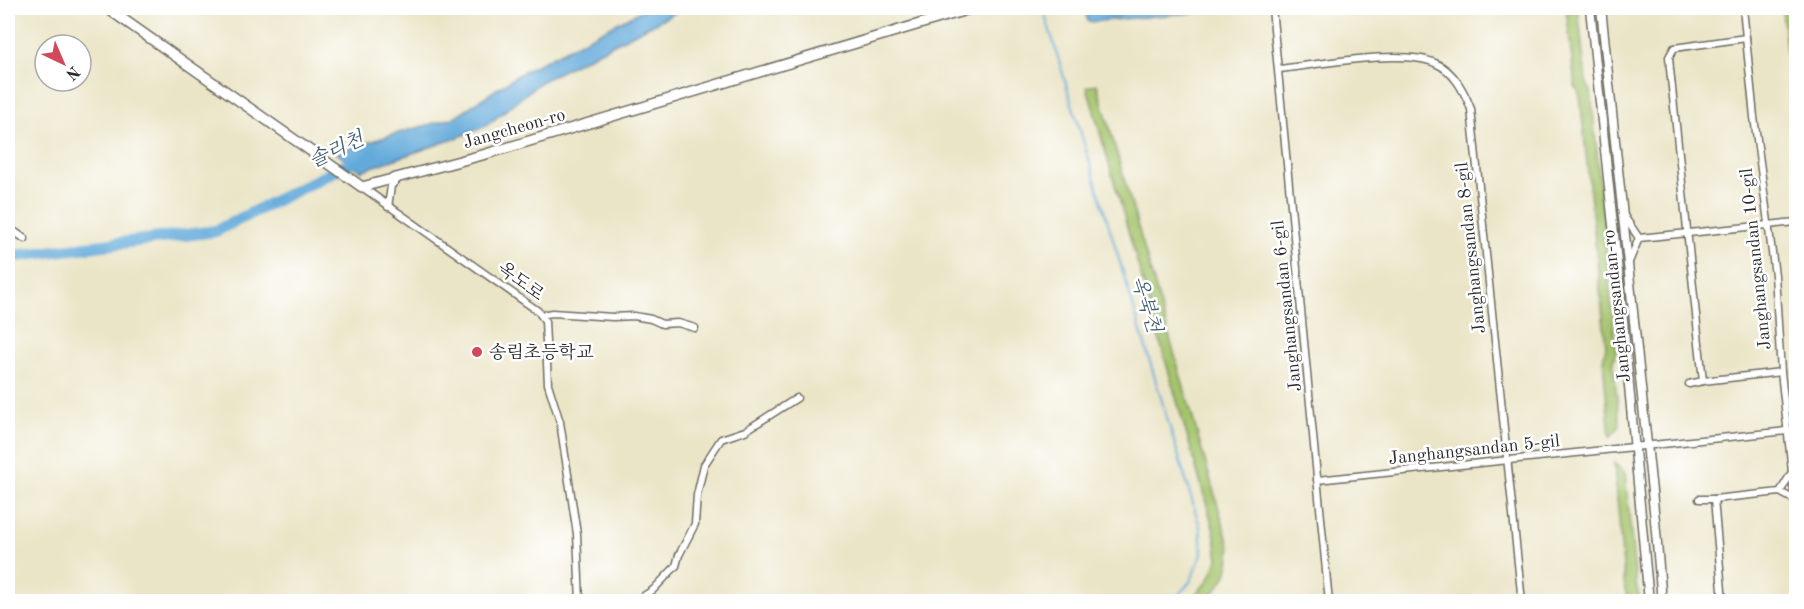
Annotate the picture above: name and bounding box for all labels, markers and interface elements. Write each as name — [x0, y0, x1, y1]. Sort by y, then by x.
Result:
north arrow — [33, 33, 93, 93]
text: N — [62, 62, 82, 83]
street label: Jangcheon-ro — [461, 106, 568, 152]
water label: 솔리천 — [305, 126, 369, 172]
street label: Janghangsandan 8-gil — [1453, 161, 1489, 334]
street label: Janghangsandan 10-gil — [1737, 167, 1774, 351]
street label: Janghangsandan 6-gil — [1269, 219, 1305, 392]
street label: Janghangsandan-ro — [1600, 229, 1634, 383]
street label: 옥도로 — [494, 258, 547, 304]
water label: 옥북천 — [1127, 273, 1166, 337]
place label: 송림초등학교 — [489, 342, 594, 362]
marker: 송림초등학교 — [470, 345, 484, 359]
street label: Janghangsandan 5-gil — [1388, 432, 1561, 468]

